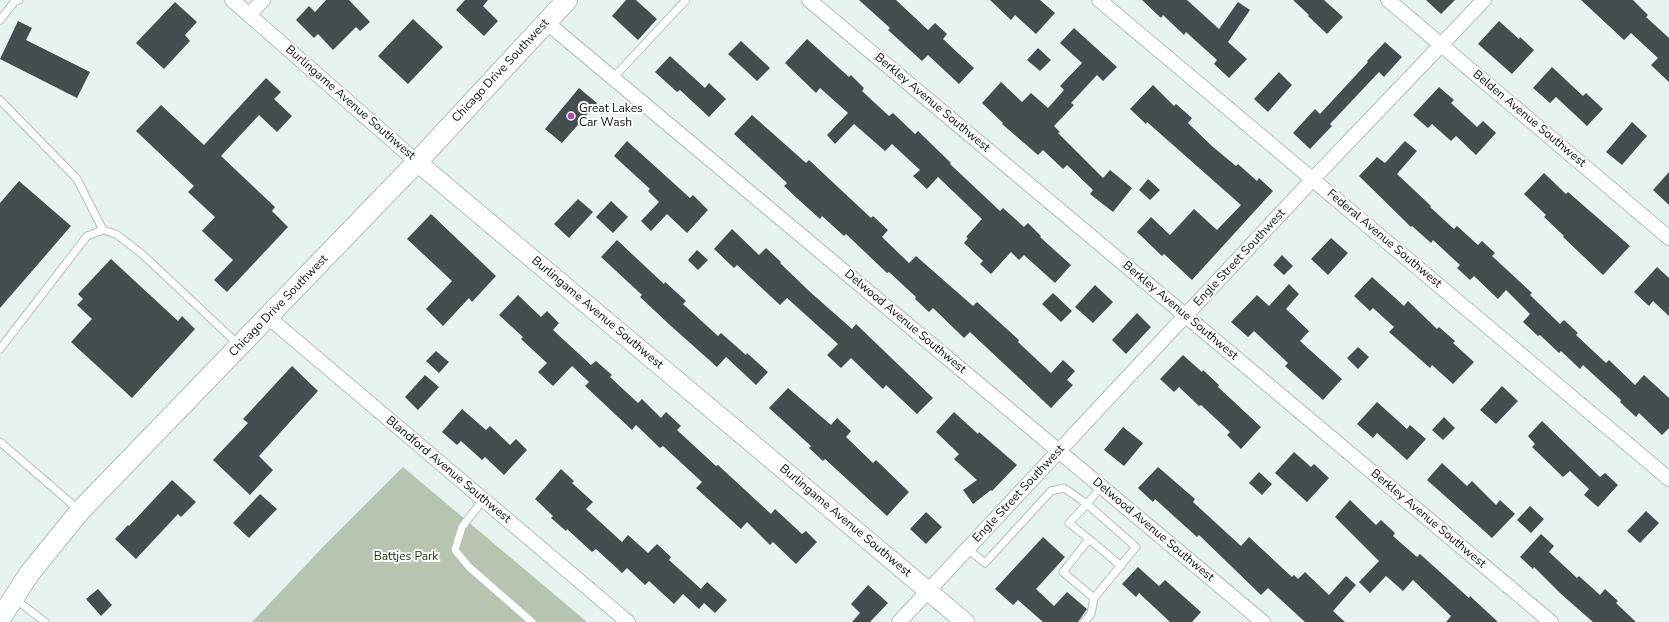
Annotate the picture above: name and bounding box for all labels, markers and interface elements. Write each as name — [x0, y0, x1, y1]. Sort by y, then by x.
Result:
street label: Chicago Drive Southwest — [449, 16, 553, 126]
street label: Burlingame Avenue Southwest — [282, 43, 418, 163]
street label: Berkley Avenue Southwest — [872, 51, 992, 155]
street label: Belden Avenue Southwest — [1470, 67, 1588, 171]
place label: Great Lakes Car Wash — [579, 102, 643, 130]
marker: Great Lakes Car Wash — [566, 111, 576, 121]
street label: Federal Avenue Southwest — [1324, 187, 1444, 291]
street label: Engle Street Southwest — [1191, 206, 1289, 310]
street label: Chicago Drive Southwest — [227, 252, 331, 360]
street label: Burlingame Avenue Southwest — [528, 254, 666, 372]
street label: Berkley Avenue Southwest — [1120, 259, 1240, 363]
street label: Delwood Avenue Southwest — [841, 267, 969, 377]
street label: Blandford Avenue Southwest — [383, 414, 513, 526]
street label: Engle Street Southwest — [970, 442, 1068, 546]
street label: Burlingame Avenue Southwest — [776, 462, 914, 580]
street label: Berkley Avenue Southwest — [1368, 467, 1488, 571]
street label: Delwood Avenue Southwest — [1089, 475, 1217, 585]
park label: Battjes Park — [374, 550, 438, 564]

